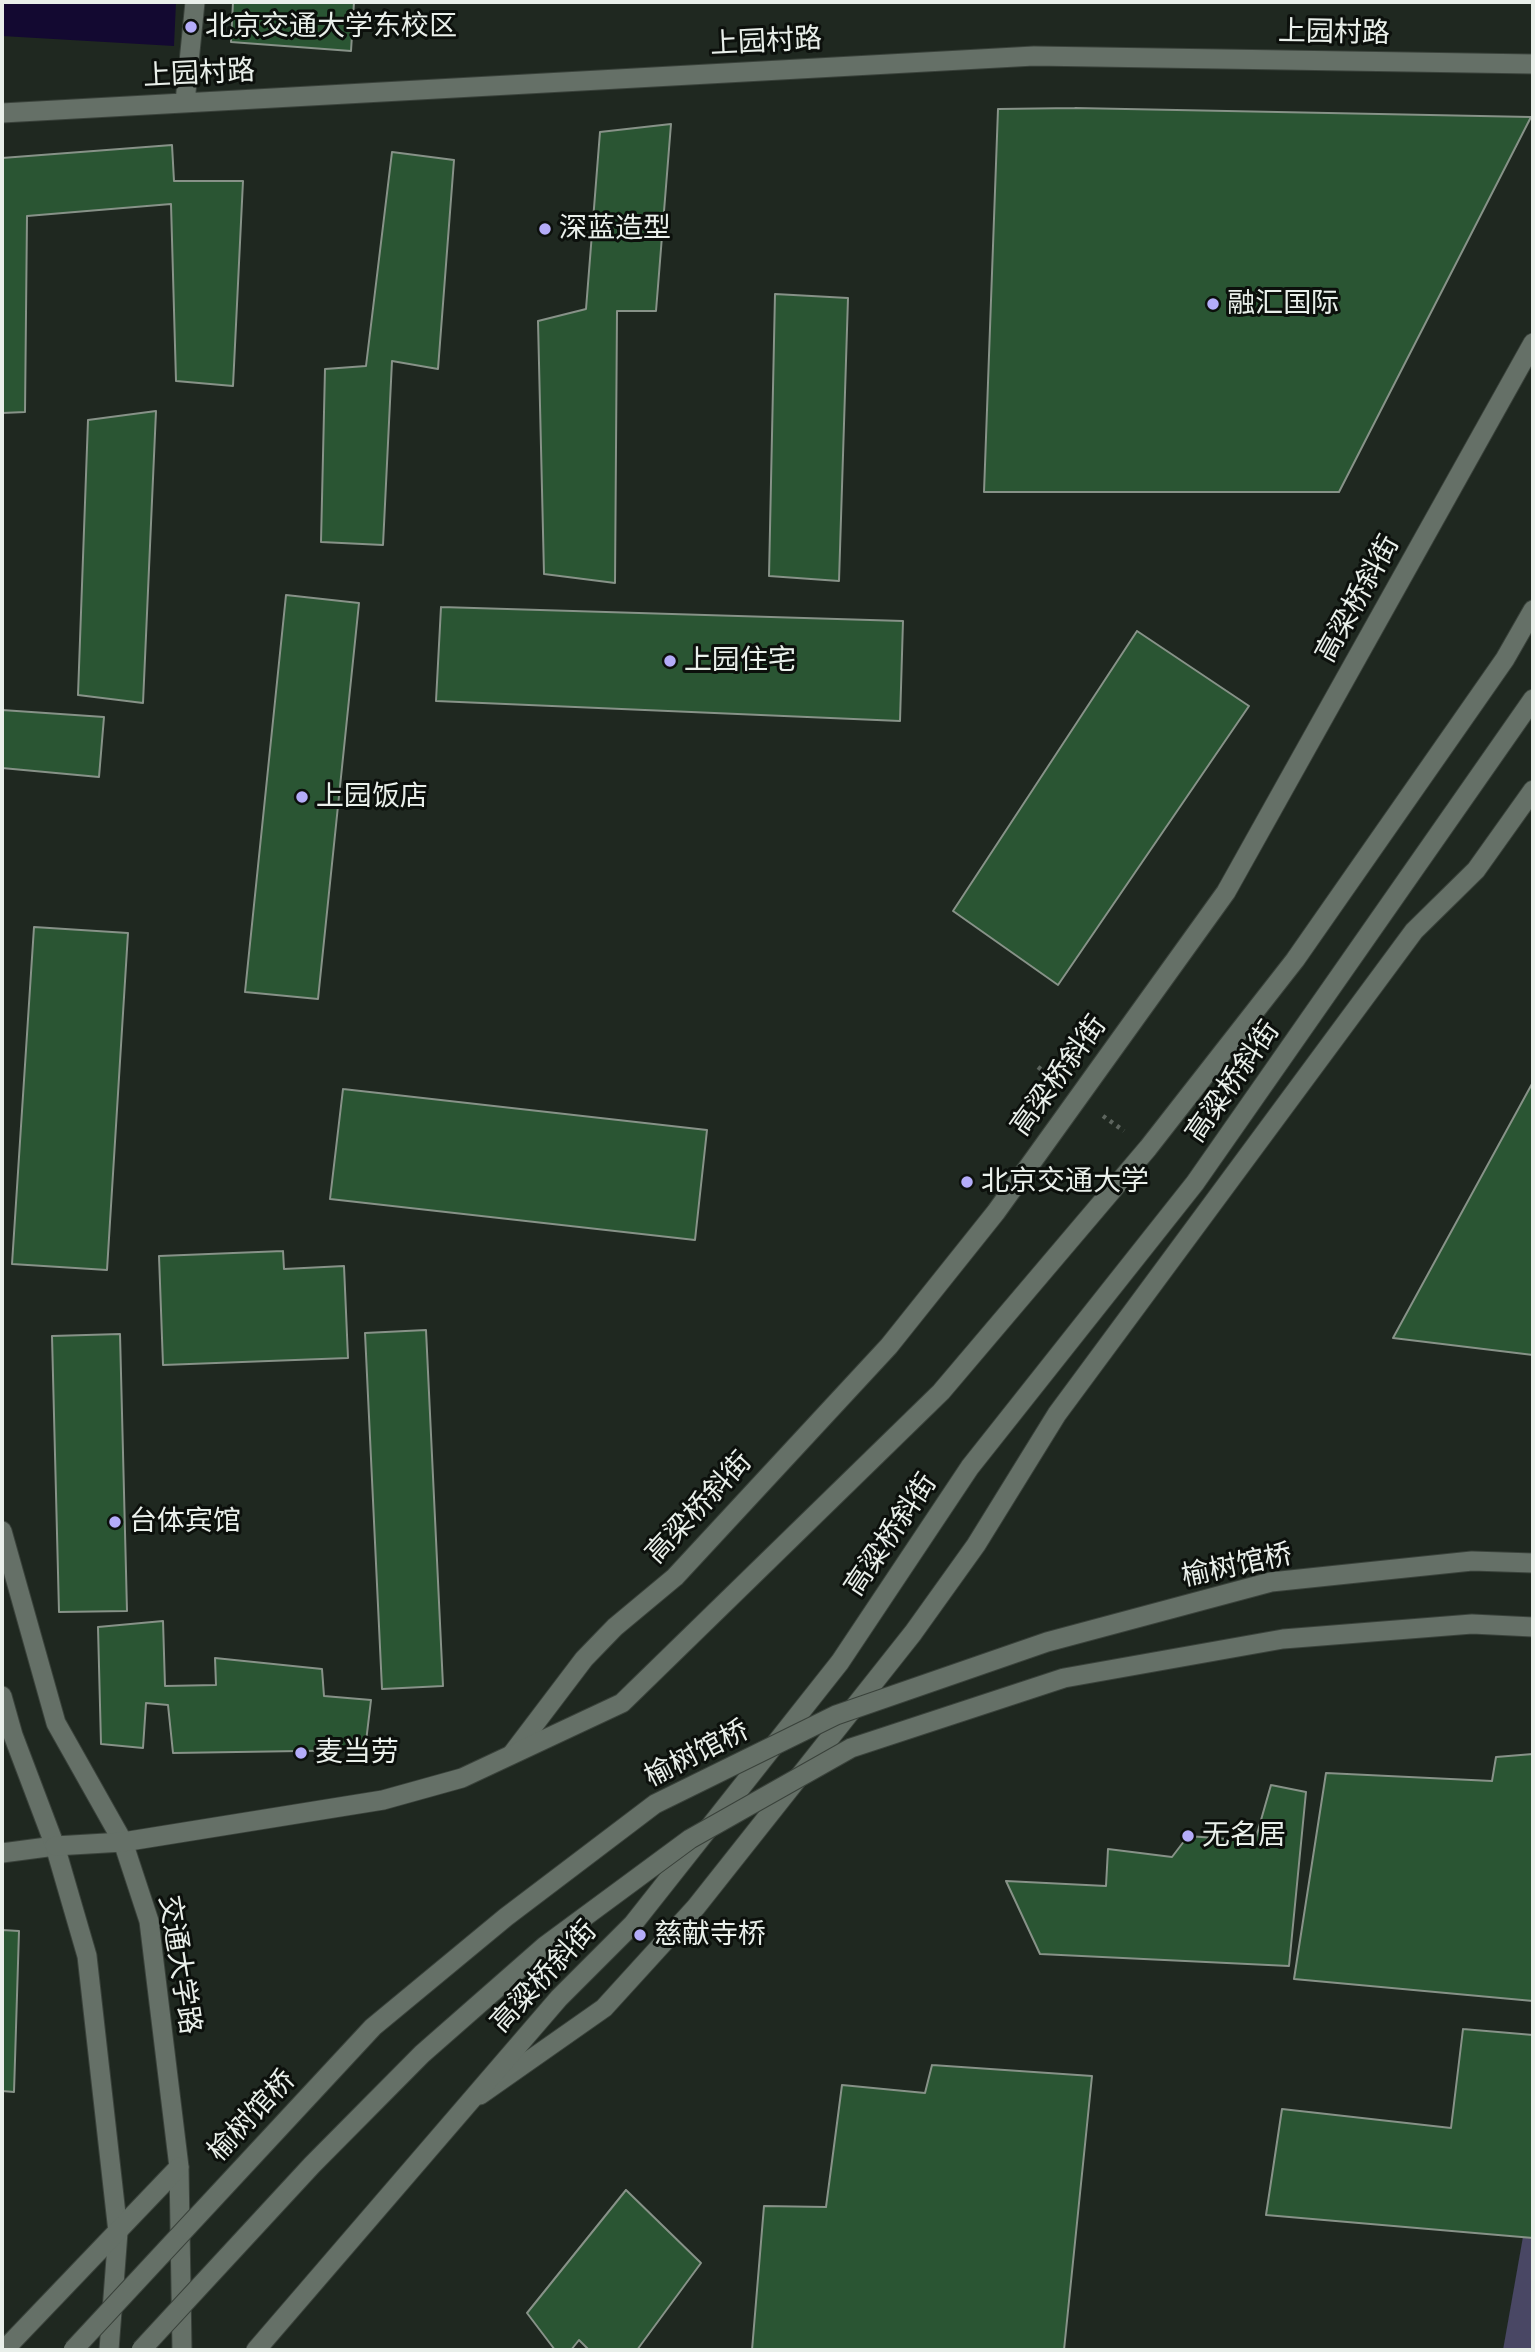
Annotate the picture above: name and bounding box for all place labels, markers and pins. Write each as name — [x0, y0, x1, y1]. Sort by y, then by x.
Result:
place label: 北京交通大学东校区 — [205, 10, 457, 44]
marker: 北京交通大学东校区 — [183, 19, 199, 35]
place label: 深蓝造型 — [559, 212, 671, 246]
marker: 深蓝造型 — [537, 221, 553, 237]
place label: 融汇国际 — [1227, 287, 1339, 321]
marker: 融汇国际 — [1205, 296, 1221, 312]
place label: 上园住宅 — [684, 644, 796, 678]
marker: 上园住宅 — [662, 653, 678, 669]
place label: 上园饭店 — [316, 780, 428, 814]
marker: 上园饭店 — [294, 789, 310, 805]
place label: 北京交通大学 — [981, 1165, 1149, 1199]
marker: 北京交通大学 — [959, 1174, 975, 1190]
place label: 台体宾馆 — [129, 1505, 241, 1539]
marker: 台体宾馆 — [107, 1514, 123, 1530]
place label: 麦当劳 — [315, 1736, 399, 1770]
marker: 麦当劳 — [293, 1745, 309, 1761]
place label: 无名居 — [1202, 1819, 1286, 1853]
marker: 无名居 — [1180, 1828, 1196, 1844]
place label: 慈献寺桥 — [654, 1918, 766, 1952]
marker: 慈献寺桥 — [632, 1927, 648, 1943]

